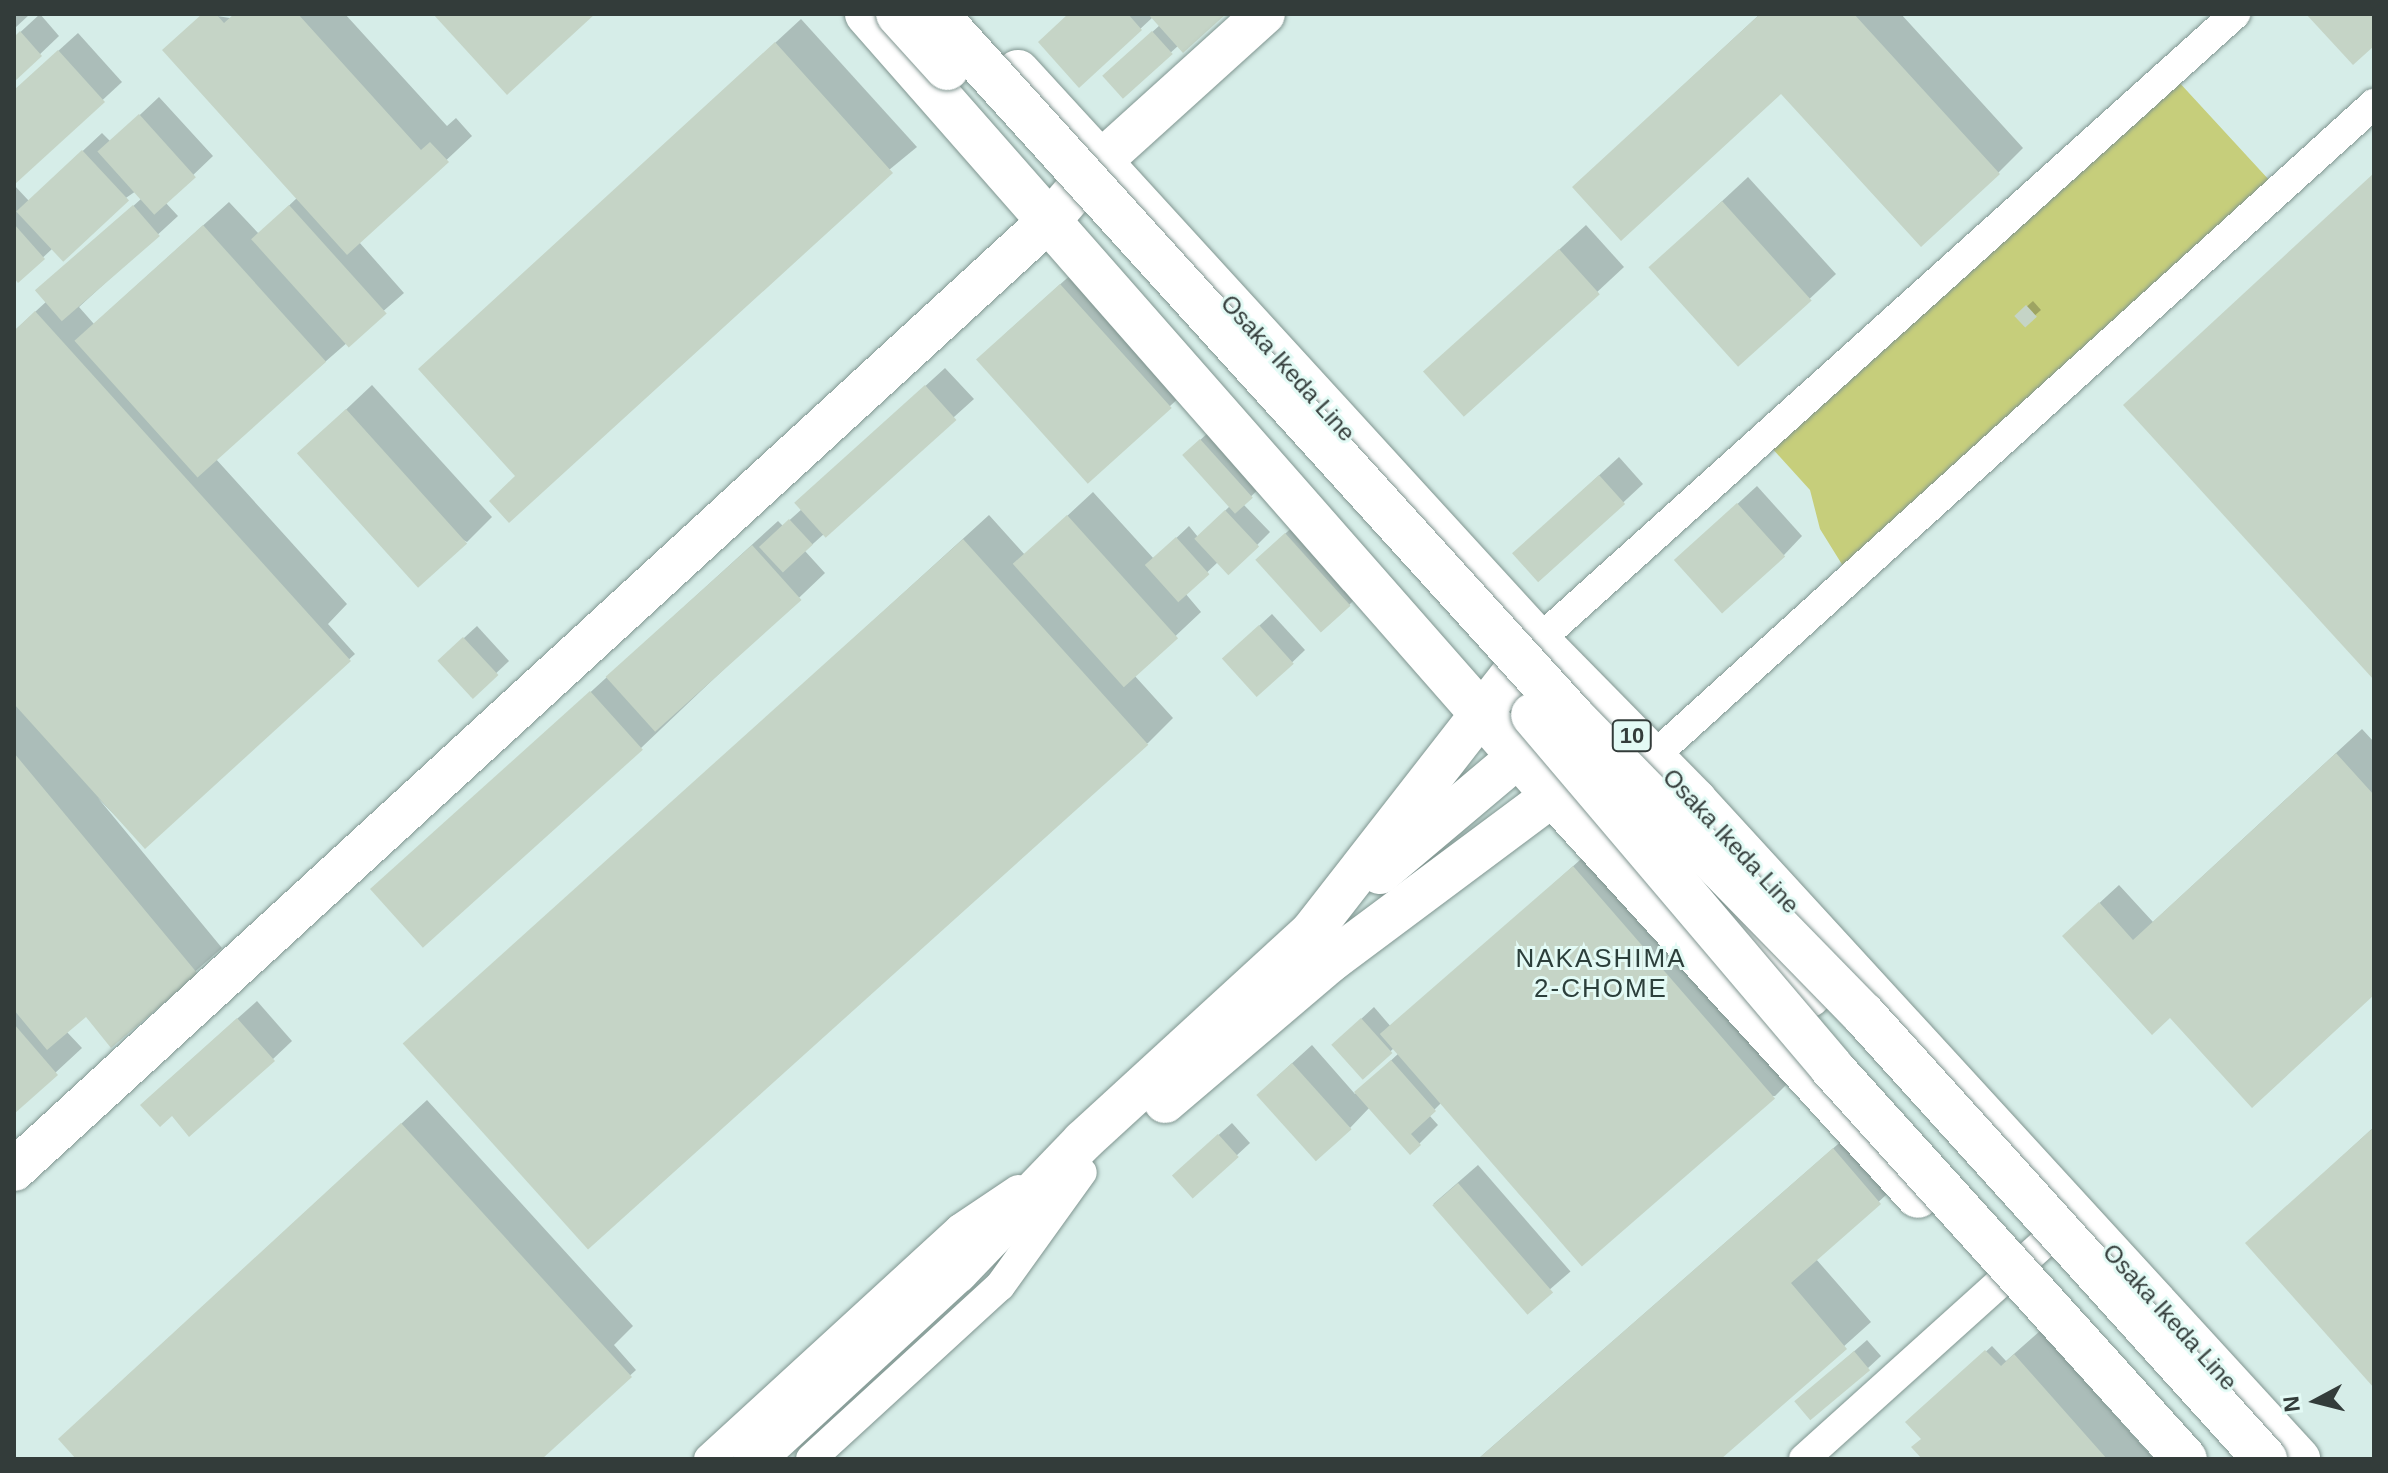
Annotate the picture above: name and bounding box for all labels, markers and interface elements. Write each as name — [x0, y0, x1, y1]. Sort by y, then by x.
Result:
street label: Osaka Ikeda Line — [1215, 289, 1361, 447]
road number: 10 — [1610, 718, 1654, 754]
street label: Osaka Ikeda Line — [1657, 763, 1805, 919]
district label: NAKASHIMA 2-CHOME — [1515, 943, 1687, 1004]
street label: Osaka Ikeda Line — [2097, 1238, 2243, 1396]
north arrow — [2276, 1361, 2356, 1441]
text: N — [2278, 1395, 2305, 1413]

